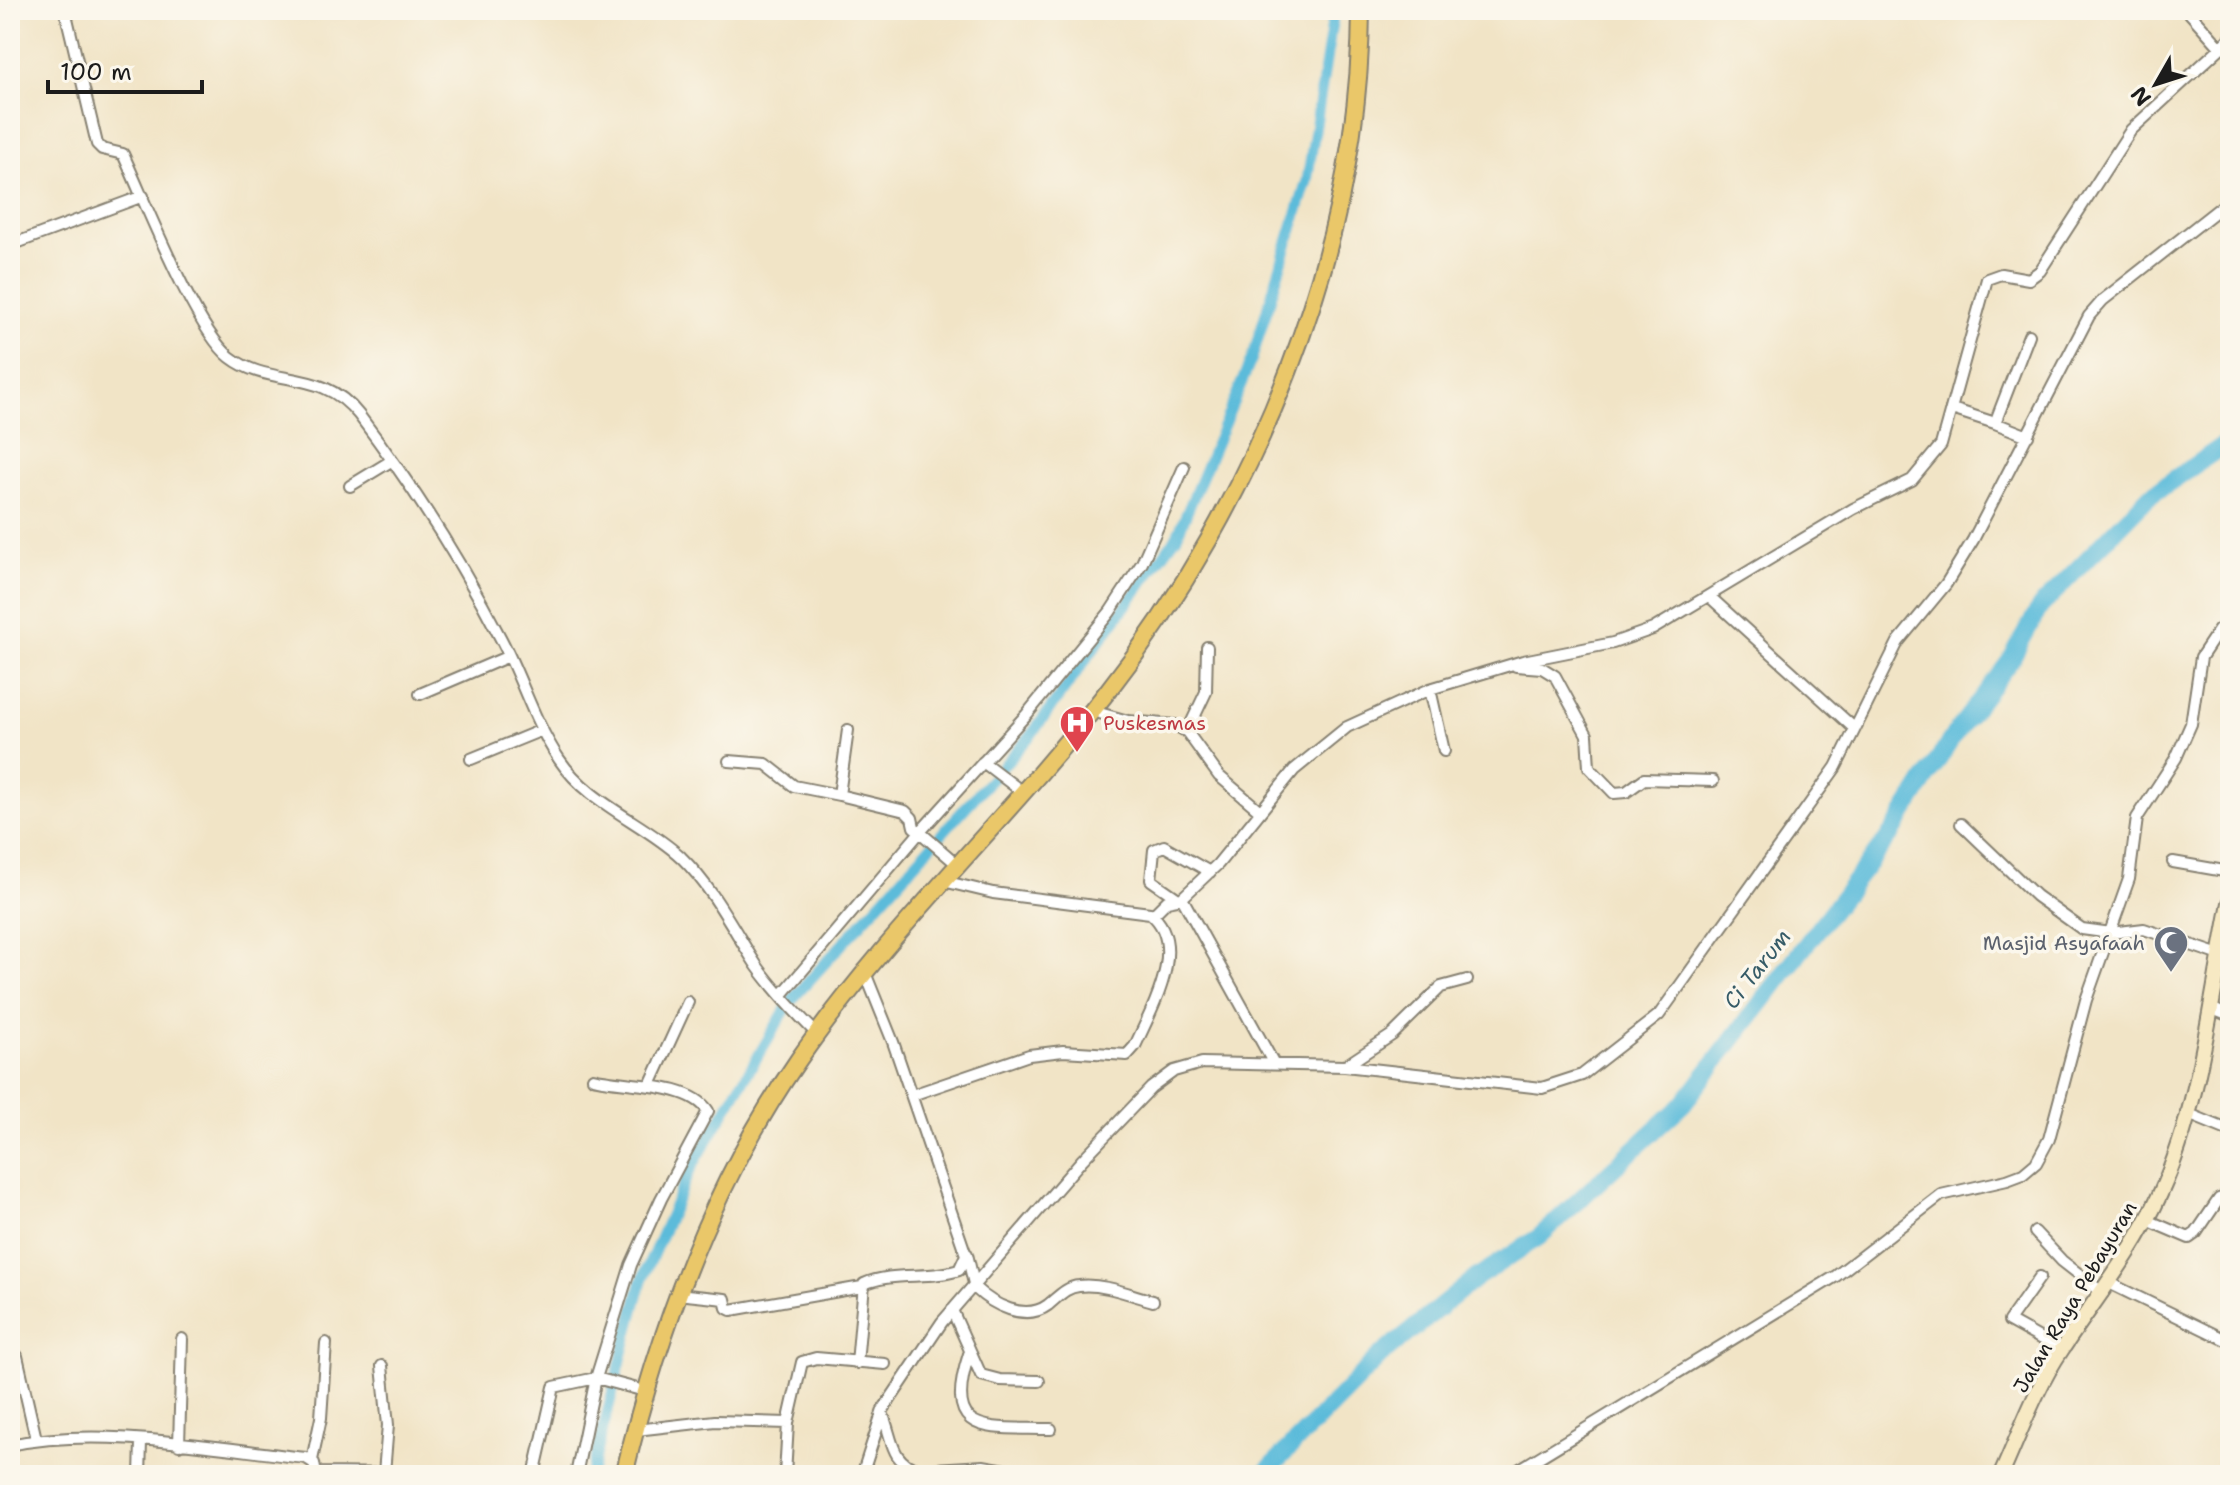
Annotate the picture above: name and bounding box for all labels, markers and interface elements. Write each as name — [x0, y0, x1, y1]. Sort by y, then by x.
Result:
scale bar — [48, 44, 202, 94]
north arrow — [2116, 44, 2196, 124]
text: 100 m — [60, 56, 132, 88]
text: N — [2124, 80, 2158, 112]
hospital icon: Puskesmas — [1058, 704, 1096, 754]
place label: Puskesmas — [1103, 710, 1206, 736]
water label: Ci Tarum — [1717, 923, 1797, 1015]
mosque icon: Masjid Asyafaah — [2152, 924, 2190, 974]
place label: Masjid Asyafaah — [1983, 930, 2145, 956]
street label: Jalan Raya Pebayuran — [2007, 1196, 2143, 1398]

